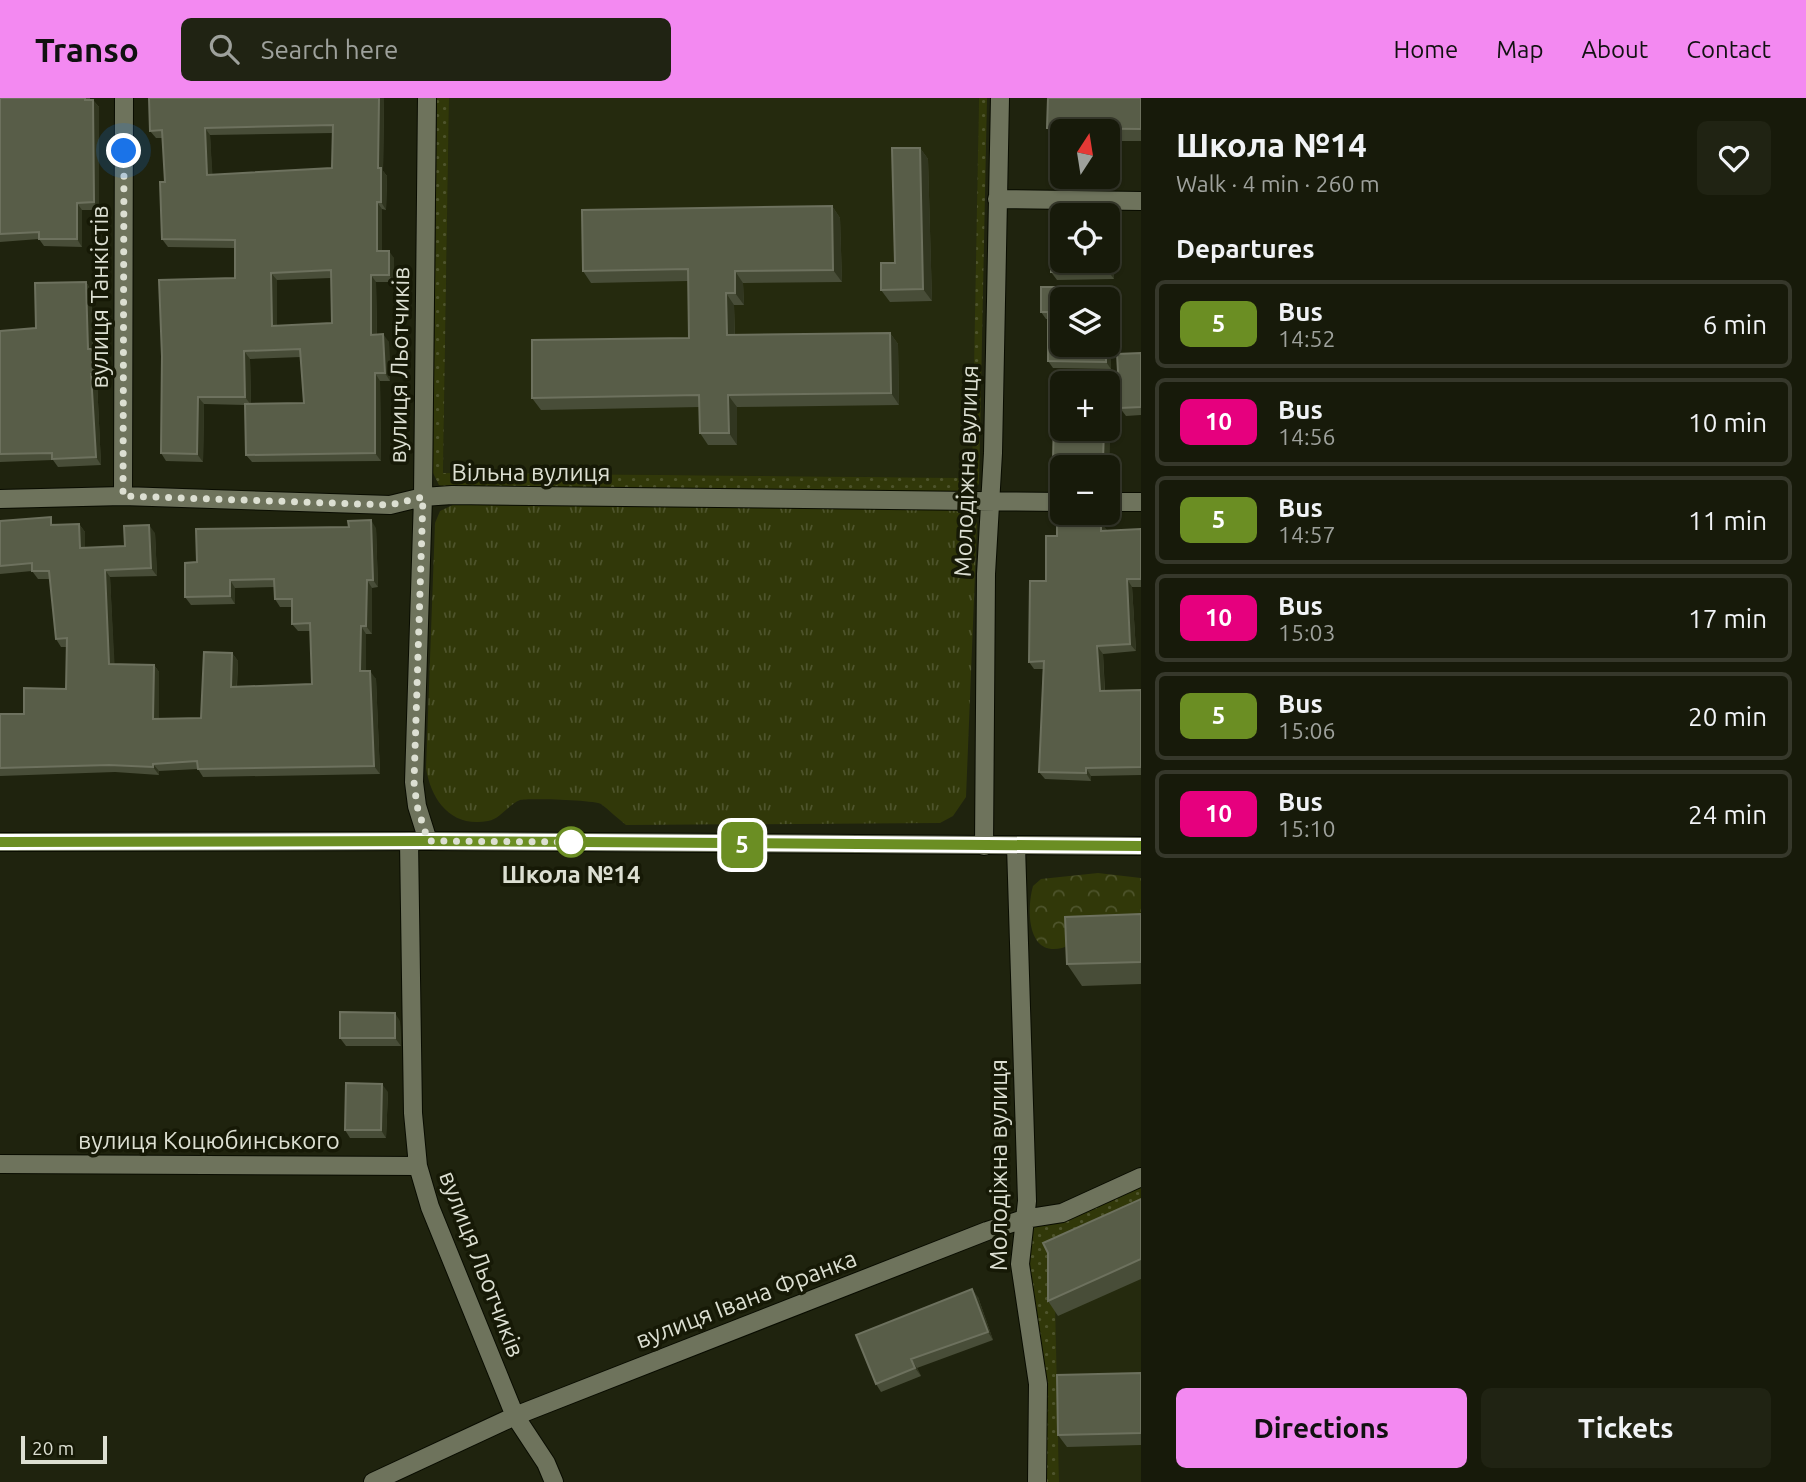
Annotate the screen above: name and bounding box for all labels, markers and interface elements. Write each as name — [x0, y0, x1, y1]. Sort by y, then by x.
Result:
search box — [181, 18, 671, 81]
icon: search — [205, 30, 243, 68]
text: Transo — [35, 31, 139, 68]
text: Search here — [261, 35, 398, 64]
text: Home — [1393, 36, 1458, 63]
text: Map — [1496, 36, 1543, 63]
text: About — [1581, 36, 1648, 63]
text: Contact — [1686, 36, 1771, 63]
north arrow — [1050, 119, 1120, 189]
map controls — [1050, 119, 1120, 525]
button: heart — [1697, 121, 1771, 195]
text: Школа №14 — [1176, 126, 1367, 163]
your location — [106, 133, 141, 168]
text: Walk · 4 min · 260 m — [1176, 171, 1380, 196]
button: locate — [1050, 203, 1120, 273]
street label: вулиця Танкістів — [86, 205, 113, 389]
text: Departures — [1176, 234, 1314, 263]
street label: вулиця Льотчиків — [384, 266, 414, 464]
button: layers — [1050, 287, 1120, 357]
text: Bus — [1278, 297, 1323, 326]
text: 5 — [1212, 310, 1225, 337]
text: 6 min — [1703, 310, 1767, 339]
text: 14:52 — [1278, 326, 1336, 351]
street label: Молодіжна вулиця — [949, 365, 983, 577]
button: + — [1050, 371, 1120, 441]
text: Bus — [1278, 395, 1323, 424]
text: 10 — [1205, 408, 1232, 435]
text: 10 min — [1688, 408, 1767, 437]
text: 14:56 — [1278, 424, 1336, 449]
button: − — [1050, 455, 1120, 525]
street label: Вільна вулиця — [452, 459, 610, 486]
text: Bus — [1278, 493, 1323, 522]
text: 5 — [1212, 506, 1225, 533]
text: 11 min — [1688, 506, 1767, 535]
text: 14:57 — [1278, 522, 1336, 547]
text: Bus — [1278, 591, 1323, 620]
text: 10 — [1205, 604, 1232, 631]
text: 17 min — [1688, 604, 1767, 633]
text: 15:03 — [1278, 620, 1336, 645]
text: Bus — [1278, 689, 1323, 718]
text: 5 — [1212, 702, 1225, 729]
text: 20 min — [1688, 702, 1767, 731]
text: 15:06 — [1278, 718, 1336, 743]
text: Bus — [1278, 787, 1323, 816]
text: 10 — [1205, 800, 1232, 827]
text: 24 min — [1688, 800, 1767, 829]
text: 15:10 — [1278, 816, 1336, 841]
line badge: 5 — [719, 822, 765, 868]
marker: Школа №14 — [556, 827, 586, 857]
text: 5 — [735, 831, 749, 858]
place label: Школа №14 — [502, 861, 640, 888]
street label: Молодіжна вулиця — [985, 1059, 1012, 1271]
street label: вулиця Коцюбинського — [78, 1127, 340, 1154]
street label: вулиця Льотчиків — [434, 1167, 530, 1361]
street label: вулиця Івана Франка — [632, 1244, 860, 1354]
button: Directions — [1176, 1388, 1467, 1468]
button: Tickets — [1481, 1388, 1771, 1468]
scale bar — [21, 1433, 107, 1465]
text: 20 m — [32, 1437, 74, 1459]

